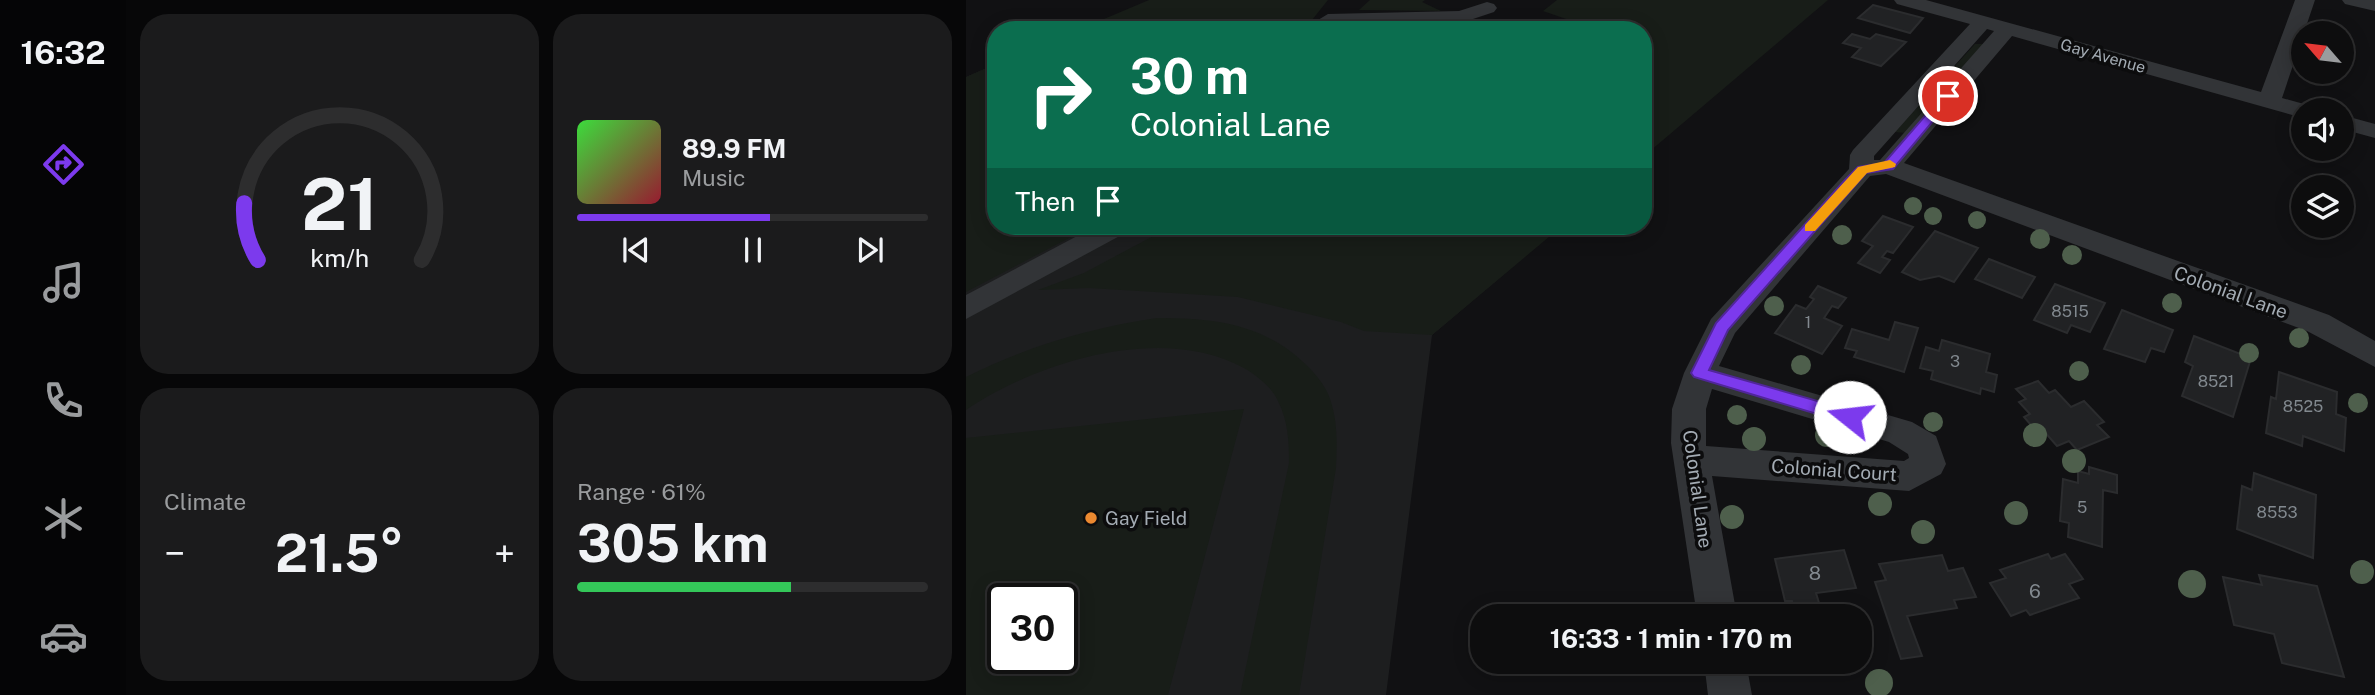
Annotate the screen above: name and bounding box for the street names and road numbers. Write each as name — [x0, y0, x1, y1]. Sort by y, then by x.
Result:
street label: Gay Avenue — [2058, 35, 2148, 77]
street label: Colonial Lane — [2171, 261, 2291, 323]
street label: Colonial Lane — [1679, 428, 1717, 550]
street label: Colonial Court — [1770, 455, 1898, 485]

